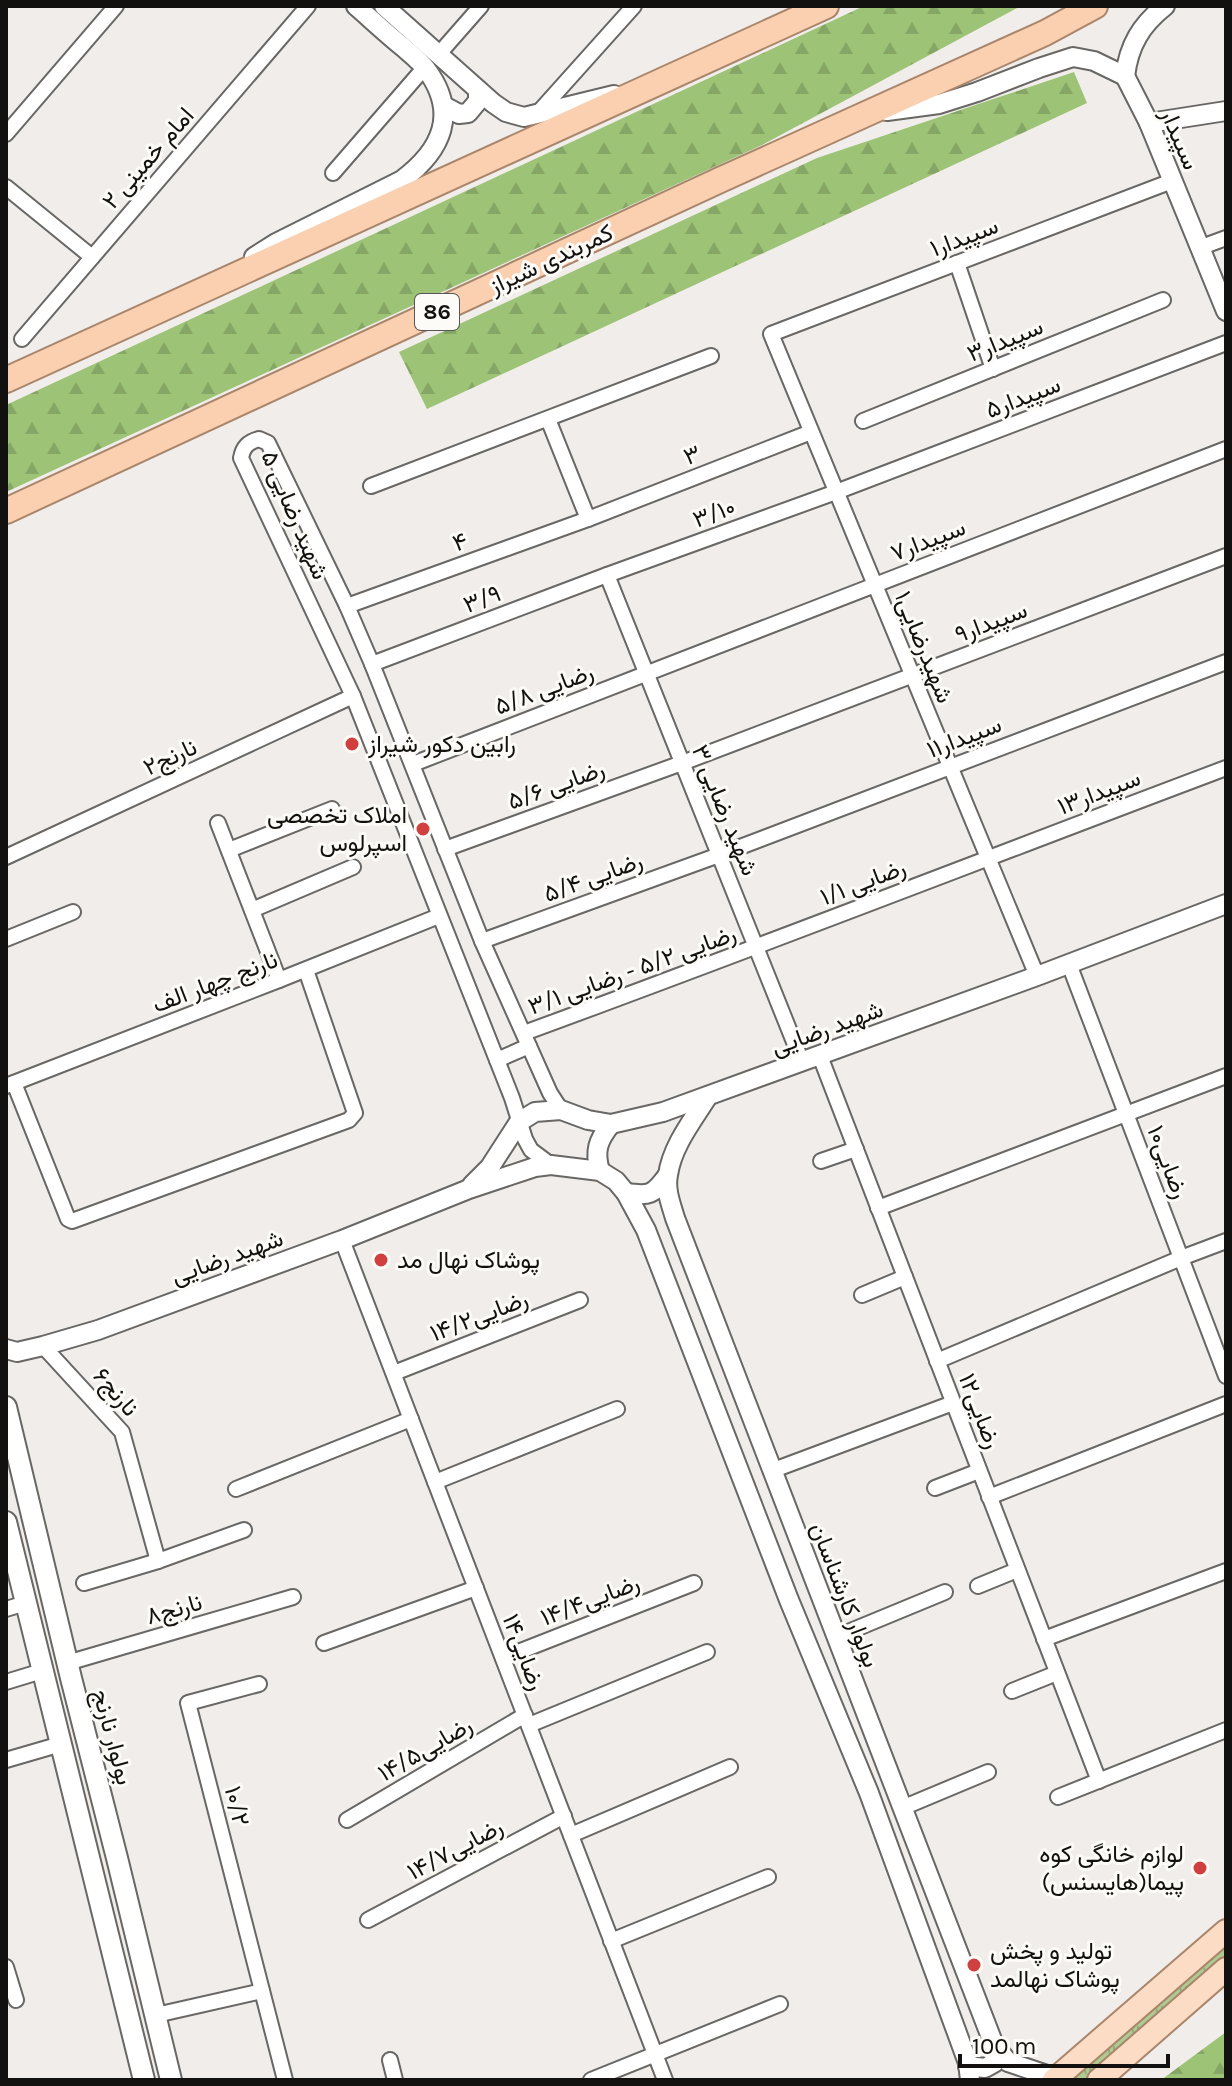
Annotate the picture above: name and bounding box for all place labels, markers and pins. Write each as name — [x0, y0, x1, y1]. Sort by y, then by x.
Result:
place label: رابین دکور شیراز — [367, 730, 516, 759]
marker: رابین دکور شیراز — [343, 735, 361, 753]
place label: املاک تخصصی اسپرلوس — [267, 801, 407, 859]
marker: املاک تخصصی اسپرلوس — [414, 820, 432, 838]
place label: پوشاک نهال مد — [397, 1246, 540, 1276]
marker: پوشاک نهال مد — [372, 1251, 390, 1269]
place label: لوازم خانگی کوه پیما(هایسنس) — [1039, 1840, 1184, 1898]
marker: لوازم خانگی کوه پیما(هایسنس) — [1191, 1859, 1209, 1877]
place label: تولید و پخش پوشاک نهالمد — [990, 1937, 1120, 1995]
marker: تولید و پخش پوشاک نهالمد — [965, 1956, 983, 1974]

